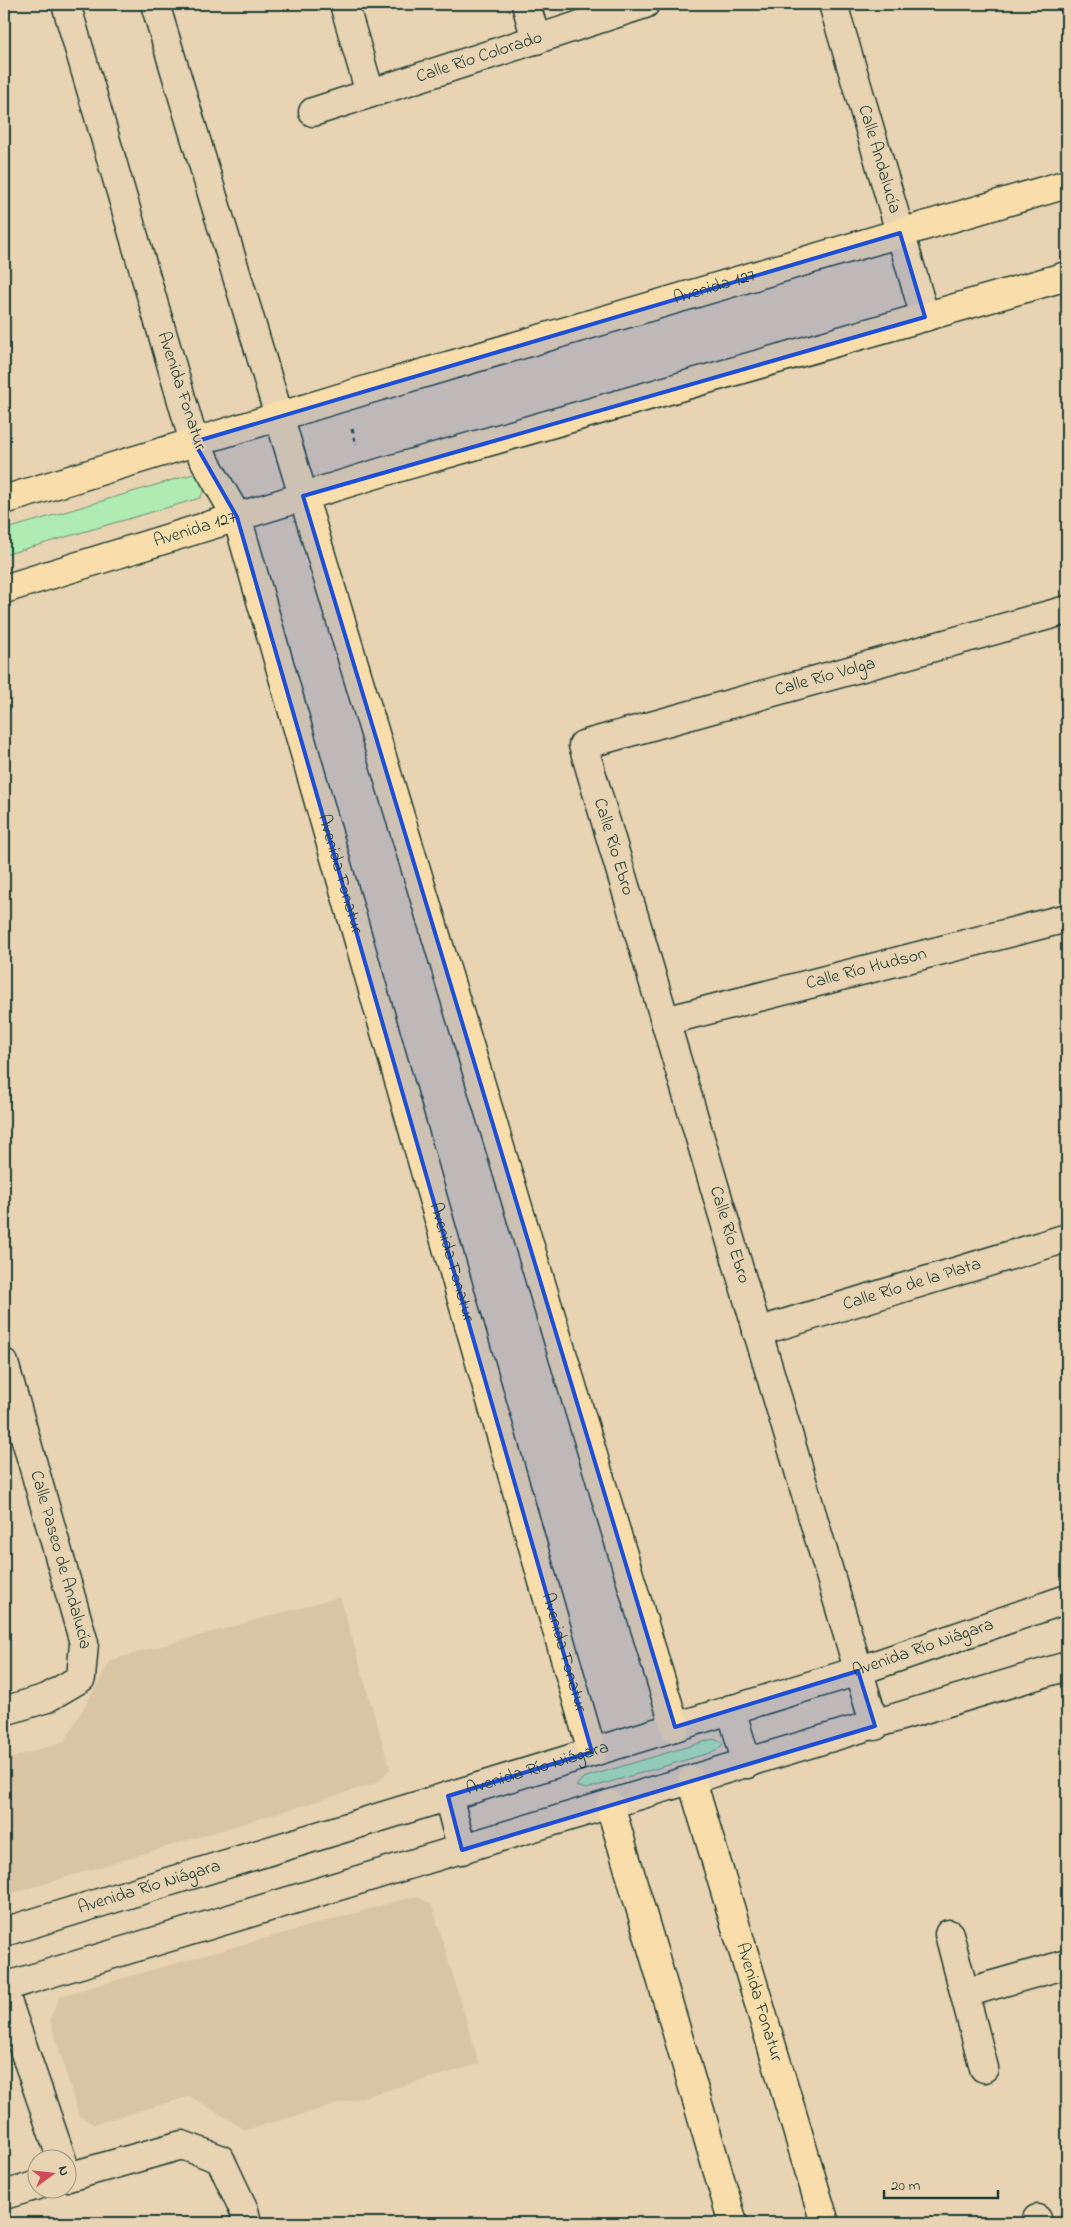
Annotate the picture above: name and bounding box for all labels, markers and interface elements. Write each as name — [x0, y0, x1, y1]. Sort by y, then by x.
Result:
street label: Calle Río Colorado — [413, 25, 546, 91]
street label: Calle Andalucía — [850, 102, 907, 217]
street label: Avenida 127 — [670, 263, 760, 312]
street label: Avenida Fonatur — [150, 329, 212, 454]
street label: Avenida 127 — [151, 505, 240, 555]
street label: Calle Río Volga — [772, 651, 879, 704]
street label: Calle Río Ebro — [586, 795, 640, 899]
street label: Avenida Fonatur — [310, 811, 369, 937]
street label: Calle Río Hudson — [803, 941, 930, 997]
street label: Calle Río Ebro — [702, 1183, 756, 1287]
street label: Avenida Fonatur — [422, 1200, 481, 1325]
street label: Calle Río de la Plata — [840, 1252, 984, 1318]
street label: Calle Paseo de Andalucía — [22, 1467, 97, 1651]
street label: Avenida Fonatur — [534, 1590, 593, 1716]
street label: Avenida Río Niágara — [849, 1612, 997, 1685]
street label: Avenida Río Niágara — [463, 1735, 612, 1803]
street label: Avenida Río Niágara — [75, 1854, 224, 1922]
street label: Avenida Fonatur — [728, 1940, 789, 2065]
north arrow — [28, 2150, 78, 2200]
text: N — [52, 2164, 74, 2178]
scale bar — [884, 2167, 997, 2199]
text: 20 m — [891, 2175, 921, 2197]

